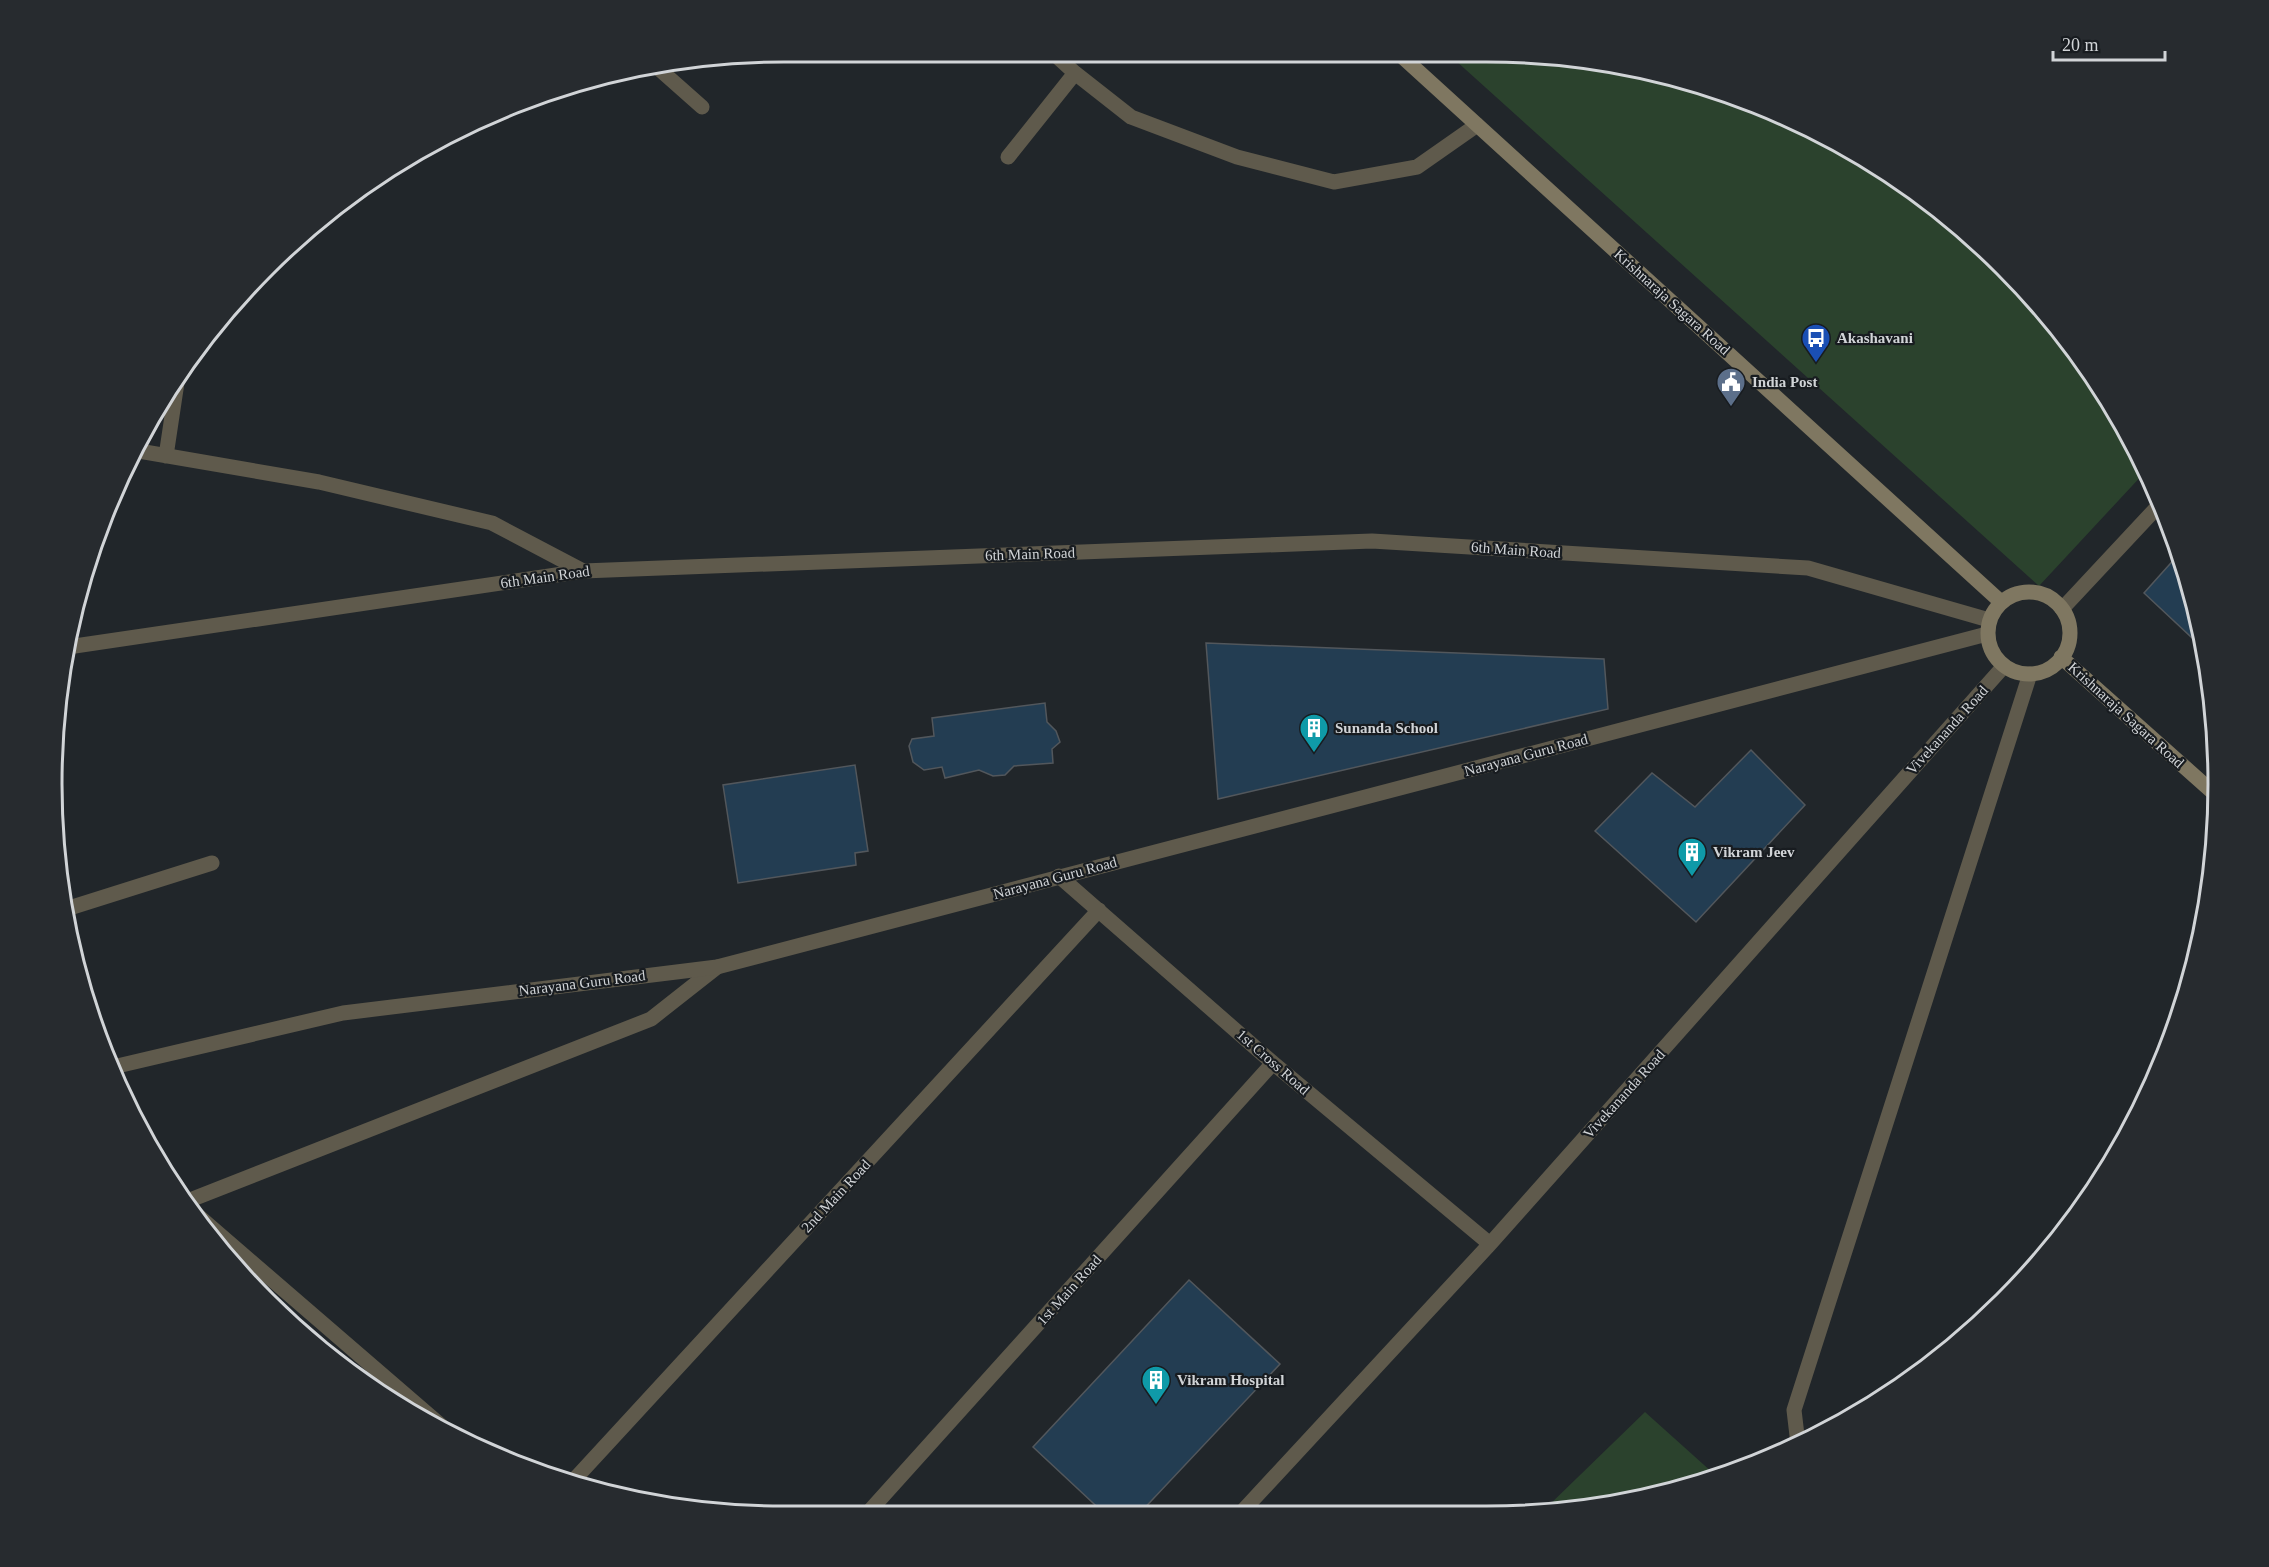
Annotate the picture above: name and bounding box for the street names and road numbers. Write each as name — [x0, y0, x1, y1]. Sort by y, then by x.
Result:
street label: Krishnaraja Sagara Road — [1611, 246, 1733, 358]
street label: 6th Main Road — [1471, 539, 1562, 561]
street label: 6th Main Road — [985, 544, 1076, 564]
street label: 6th Main Road — [499, 563, 591, 591]
street label: Krishnaraja Sagara Road — [2065, 659, 2187, 771]
street label: Vivekananda Road — [1903, 682, 1991, 778]
street label: Narayana Guru Road — [1462, 731, 1590, 779]
street label: Narayana Guru Road — [991, 854, 1119, 902]
street label: Narayana Guru Road — [518, 967, 647, 999]
street label: 1st Cross Road — [1233, 1026, 1313, 1098]
street label: Vivekananda Road — [1580, 1046, 1668, 1142]
street label: 2nd Main Road — [798, 1156, 874, 1236]
street label: 1st Main Road — [1033, 1251, 1105, 1328]

